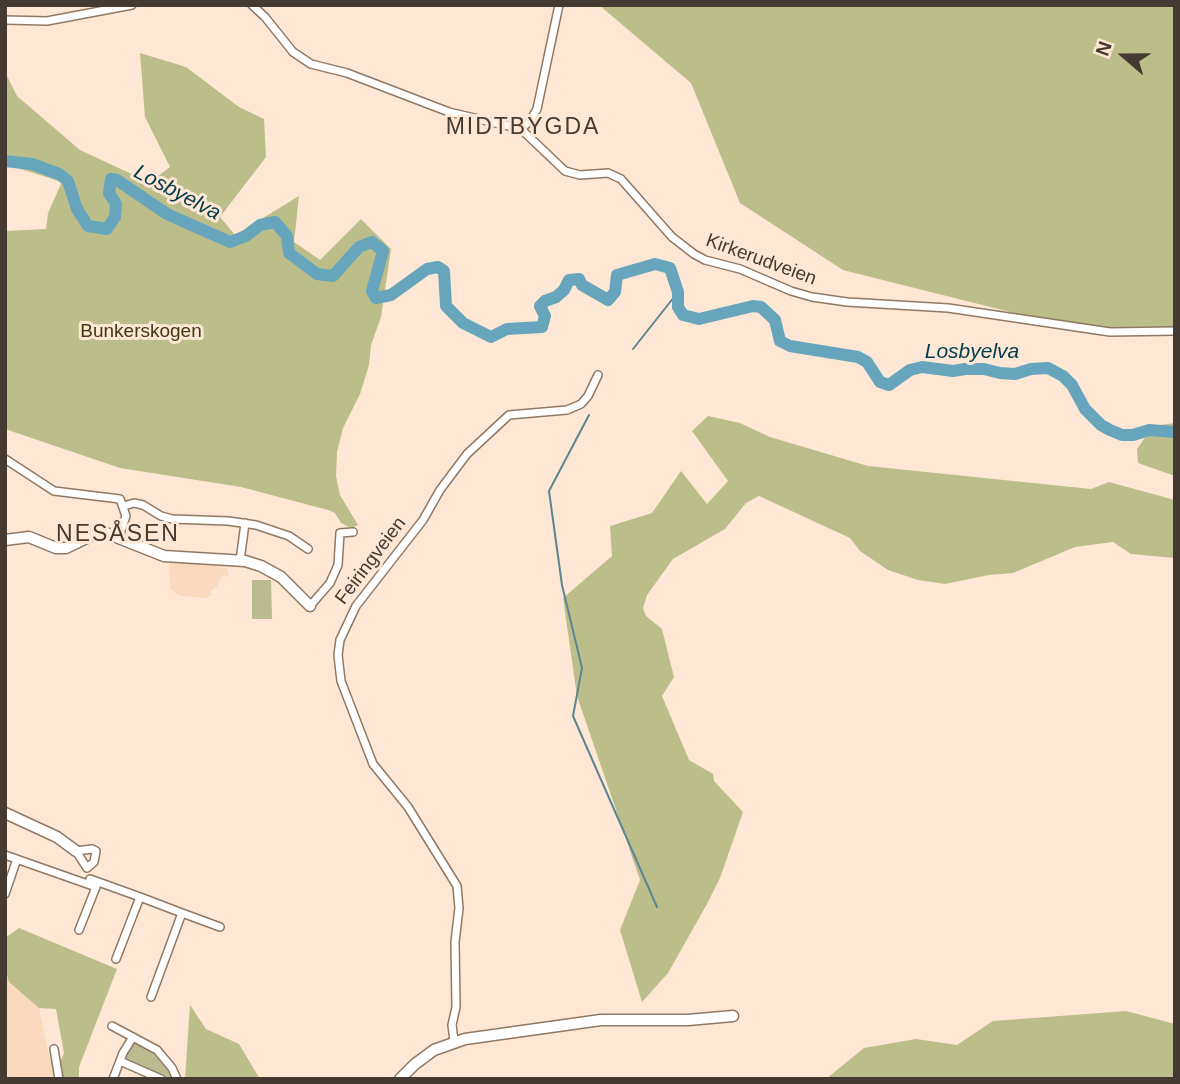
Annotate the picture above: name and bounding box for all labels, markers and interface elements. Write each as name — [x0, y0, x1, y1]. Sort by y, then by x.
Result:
north arrow — [1089, 21, 1159, 91]
text: N — [1092, 39, 1116, 59]
district label: MIDTBYGDA — [447, 114, 599, 142]
water label: Losbyelva — [129, 160, 225, 226]
street label: Kirkerudveien — [703, 229, 819, 291]
park label: Bunkerskogen — [80, 321, 202, 343]
water label: Losbyelva — [925, 339, 1019, 365]
street label: Feiringveien — [331, 513, 411, 609]
district label: NESÅSEN — [57, 521, 179, 549]

